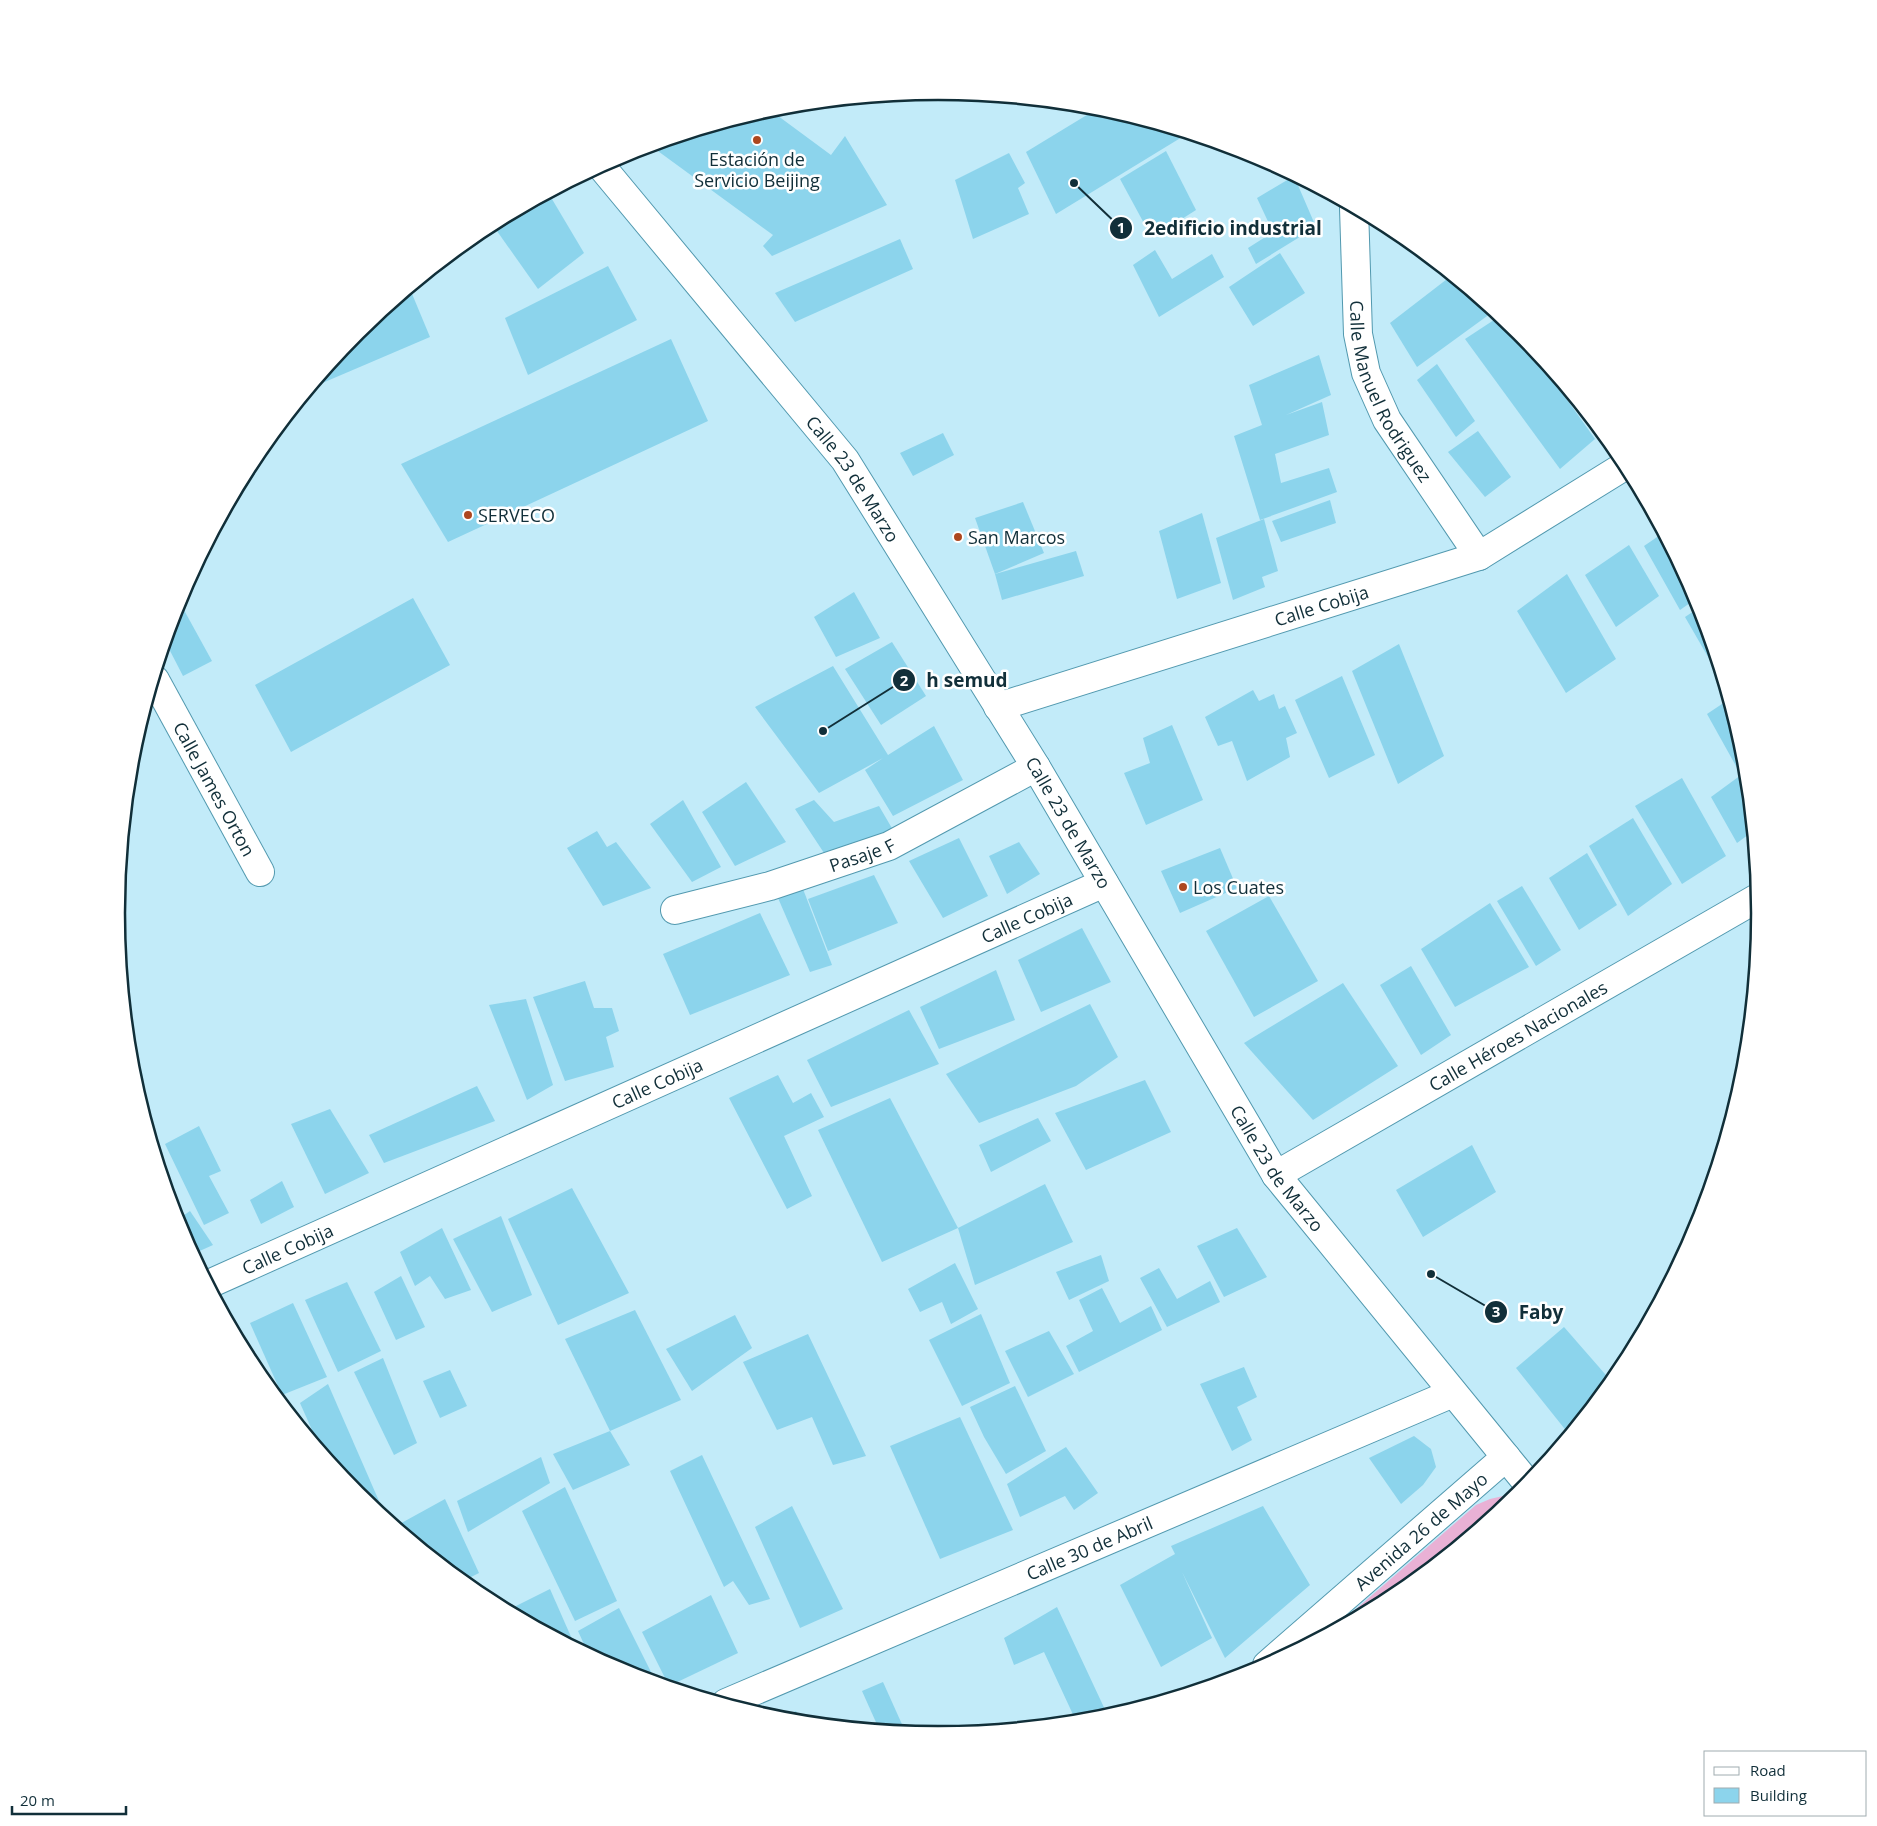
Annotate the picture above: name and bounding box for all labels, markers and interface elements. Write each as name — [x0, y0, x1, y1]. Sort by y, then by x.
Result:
marker: Estación de Servicio Beijing — [751, 134, 763, 146]
place label: Estación de Servicio Beijing — [694, 147, 820, 192]
callout: 2edificio industrial — [1109, 211, 1331, 245]
text: 2edificio industrial — [1144, 215, 1322, 241]
text: 1 — [1117, 217, 1125, 237]
street label: Calle Manuel Rodriguez — [1345, 300, 1437, 487]
street label: Calle 23 de Marzo — [801, 410, 905, 547]
place label: SERVECO — [478, 503, 555, 527]
marker: SERVECO — [462, 509, 474, 521]
place label: San Marcos — [968, 525, 1065, 549]
marker: San Marcos — [952, 531, 964, 543]
street label: Calle Cobija — [1271, 579, 1372, 632]
callout: h semud — [892, 663, 1018, 697]
text: h semud — [926, 667, 1008, 693]
text: 2 — [900, 670, 909, 690]
street label: Calle James Orton — [168, 717, 261, 860]
street label: Calle 23 de Marzo — [1020, 752, 1117, 893]
street label: Pasaje F — [826, 833, 900, 877]
place label: Los Cuates — [1193, 875, 1284, 899]
marker: Los Cuates — [1177, 881, 1189, 893]
street label: Calle Cobija — [977, 887, 1076, 949]
street label: Calle Héroes Nacionales — [1424, 975, 1611, 1097]
street label: Calle Cobija — [608, 1052, 706, 1114]
street label: Calle 23 de Marzo — [1225, 1100, 1329, 1237]
street label: Calle Cobija — [238, 1218, 337, 1280]
callout: Faby — [1483, 1295, 1573, 1329]
text: Faby — [1519, 1299, 1564, 1325]
text: 3 — [1492, 1301, 1500, 1321]
street label: Avenida 26 de Mayo — [1349, 1467, 1492, 1596]
street label: Calle 30 de Abril — [1022, 1511, 1156, 1586]
legend — [1704, 1751, 1867, 1816]
text: Road — [1750, 1760, 1786, 1780]
scale bar — [12, 1784, 126, 1816]
text: Building — [1750, 1785, 1807, 1805]
text: 20 m — [20, 1790, 55, 1810]

